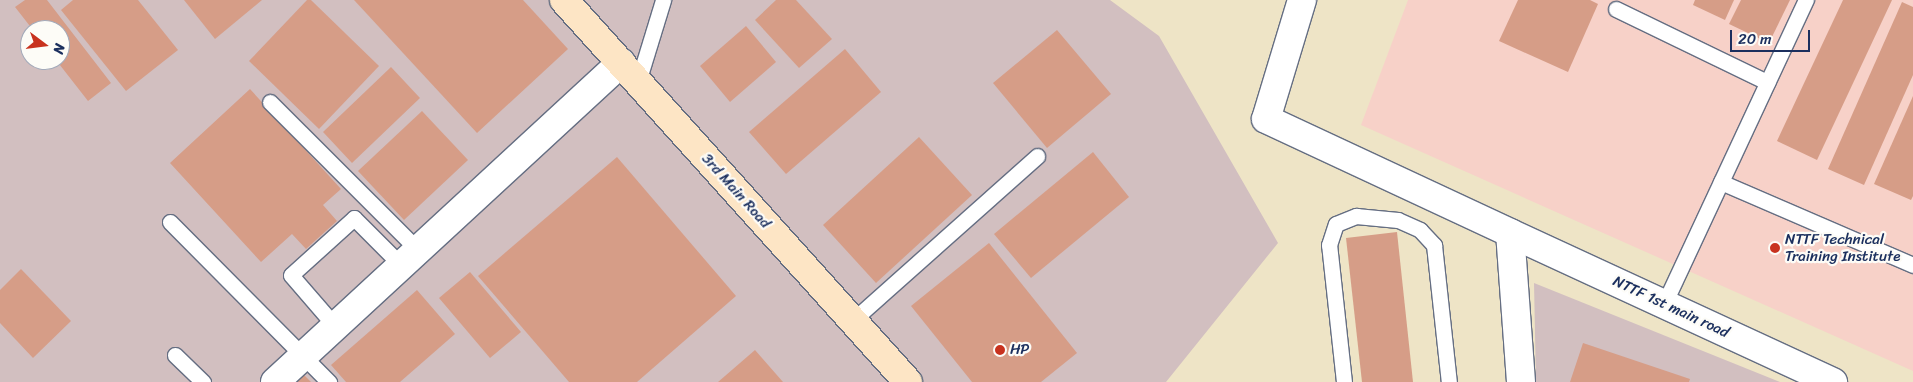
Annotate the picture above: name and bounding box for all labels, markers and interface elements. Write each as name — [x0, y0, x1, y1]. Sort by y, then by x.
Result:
north arrow — [20, 20, 70, 70]
scale bar — [1733, 20, 1813, 52]
text: 20 m — [1738, 26, 1772, 52]
text: N — [46, 41, 72, 57]
street label: 3rd Main Road — [698, 150, 774, 232]
place label: NTTF Technical Training Institute — [1785, 230, 1901, 265]
marker: NTTF Technical Training Institute — [1769, 242, 1781, 254]
street label: NTTF 1st main road — [1610, 272, 1732, 342]
place label: HP — [1010, 341, 1029, 359]
marker: HP — [994, 344, 1006, 356]

